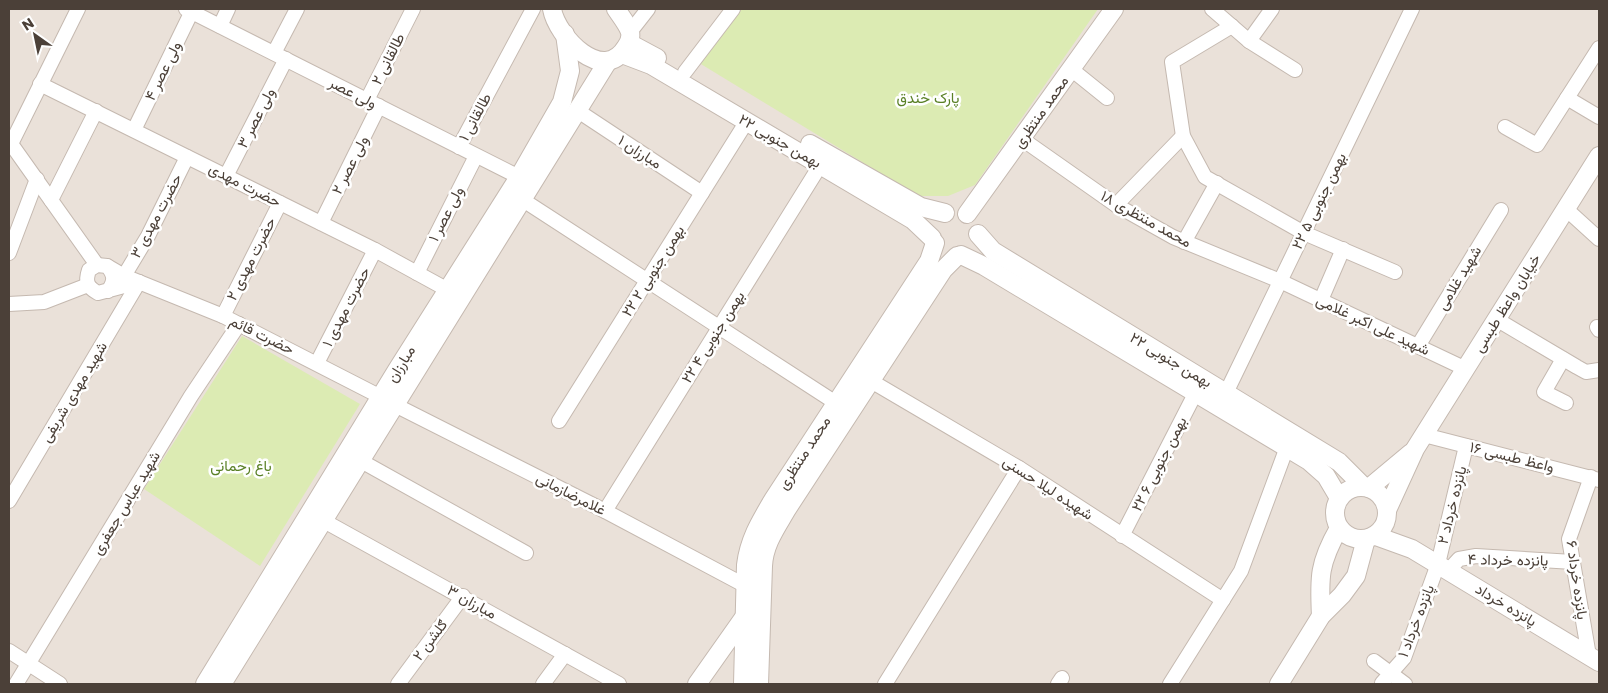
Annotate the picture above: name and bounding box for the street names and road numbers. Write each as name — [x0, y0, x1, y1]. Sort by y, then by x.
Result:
street label: طالقانی ۲ — [366, 29, 410, 88]
street label: ولی عصر ۴ — [139, 37, 186, 104]
street label: ولی عصر — [325, 71, 381, 114]
street label: محمد منتظری — [1008, 71, 1073, 152]
street label: ولی عصر ۳ — [231, 84, 280, 152]
street label: طالقانی ۱ — [453, 89, 496, 145]
street label: ۲۲ بهمن جنوبی — [735, 108, 825, 173]
street label: مبارزان ۱ — [614, 130, 666, 173]
street label: ولی عصر ۲ — [326, 132, 373, 198]
street label: ۲۲ بهمن جنوبی ۵ — [1286, 149, 1351, 253]
street label: حضرت مهدی — [205, 157, 285, 212]
street label: حضرت مهدی ۳ — [125, 170, 187, 262]
street label: ولی عصر ۱ — [423, 182, 468, 245]
street label: محمد منتظری ۱۸ — [1097, 185, 1195, 252]
street label: حضرت مهدی ۲ — [221, 214, 280, 304]
street label: ۲۲ بهمن جنوبی ۲ — [616, 221, 689, 320]
street label: شهید غلامی — [1431, 241, 1486, 314]
street label: خیابان واعظ طبسی — [1468, 249, 1545, 356]
street label: حضرت مهدی ۱ — [316, 263, 375, 350]
street label: ۲۲ بهمن جنوبی ۴ — [676, 287, 749, 387]
street label: شهید علی اکبر غلامی — [1313, 289, 1434, 360]
street label: حضرت قائم — [226, 310, 298, 359]
street label: ۲۲ بهمن جنوبی — [1126, 327, 1216, 392]
street label: شهید مهدی شریفی — [35, 337, 112, 446]
street label: مبارزان — [381, 341, 420, 386]
street label: محمد منتظری — [772, 412, 835, 494]
street label: ۲۲ بهمن جنوبی ۶ — [1126, 413, 1191, 515]
street label: واعظ طبسی ۱۶ — [1468, 436, 1557, 477]
street label: شهید عباس جعفری — [86, 447, 165, 559]
street label: شهیده لیلا حسنی — [999, 450, 1098, 525]
street label: پانزده خرداد ۲ — [1432, 464, 1471, 546]
street label: غلامرضازمانی — [533, 467, 610, 520]
street label: پانزده خرداد ۶ — [1562, 539, 1593, 621]
street label: پانزده خرداد ۴ — [1467, 548, 1549, 571]
street label: پانزده خرداد — [1472, 578, 1541, 631]
street label: مبارزان ۳ — [444, 579, 501, 624]
street label: پانزده خرداد ۱ — [1392, 581, 1439, 660]
street label: ګلشن ۲ — [407, 614, 452, 665]

